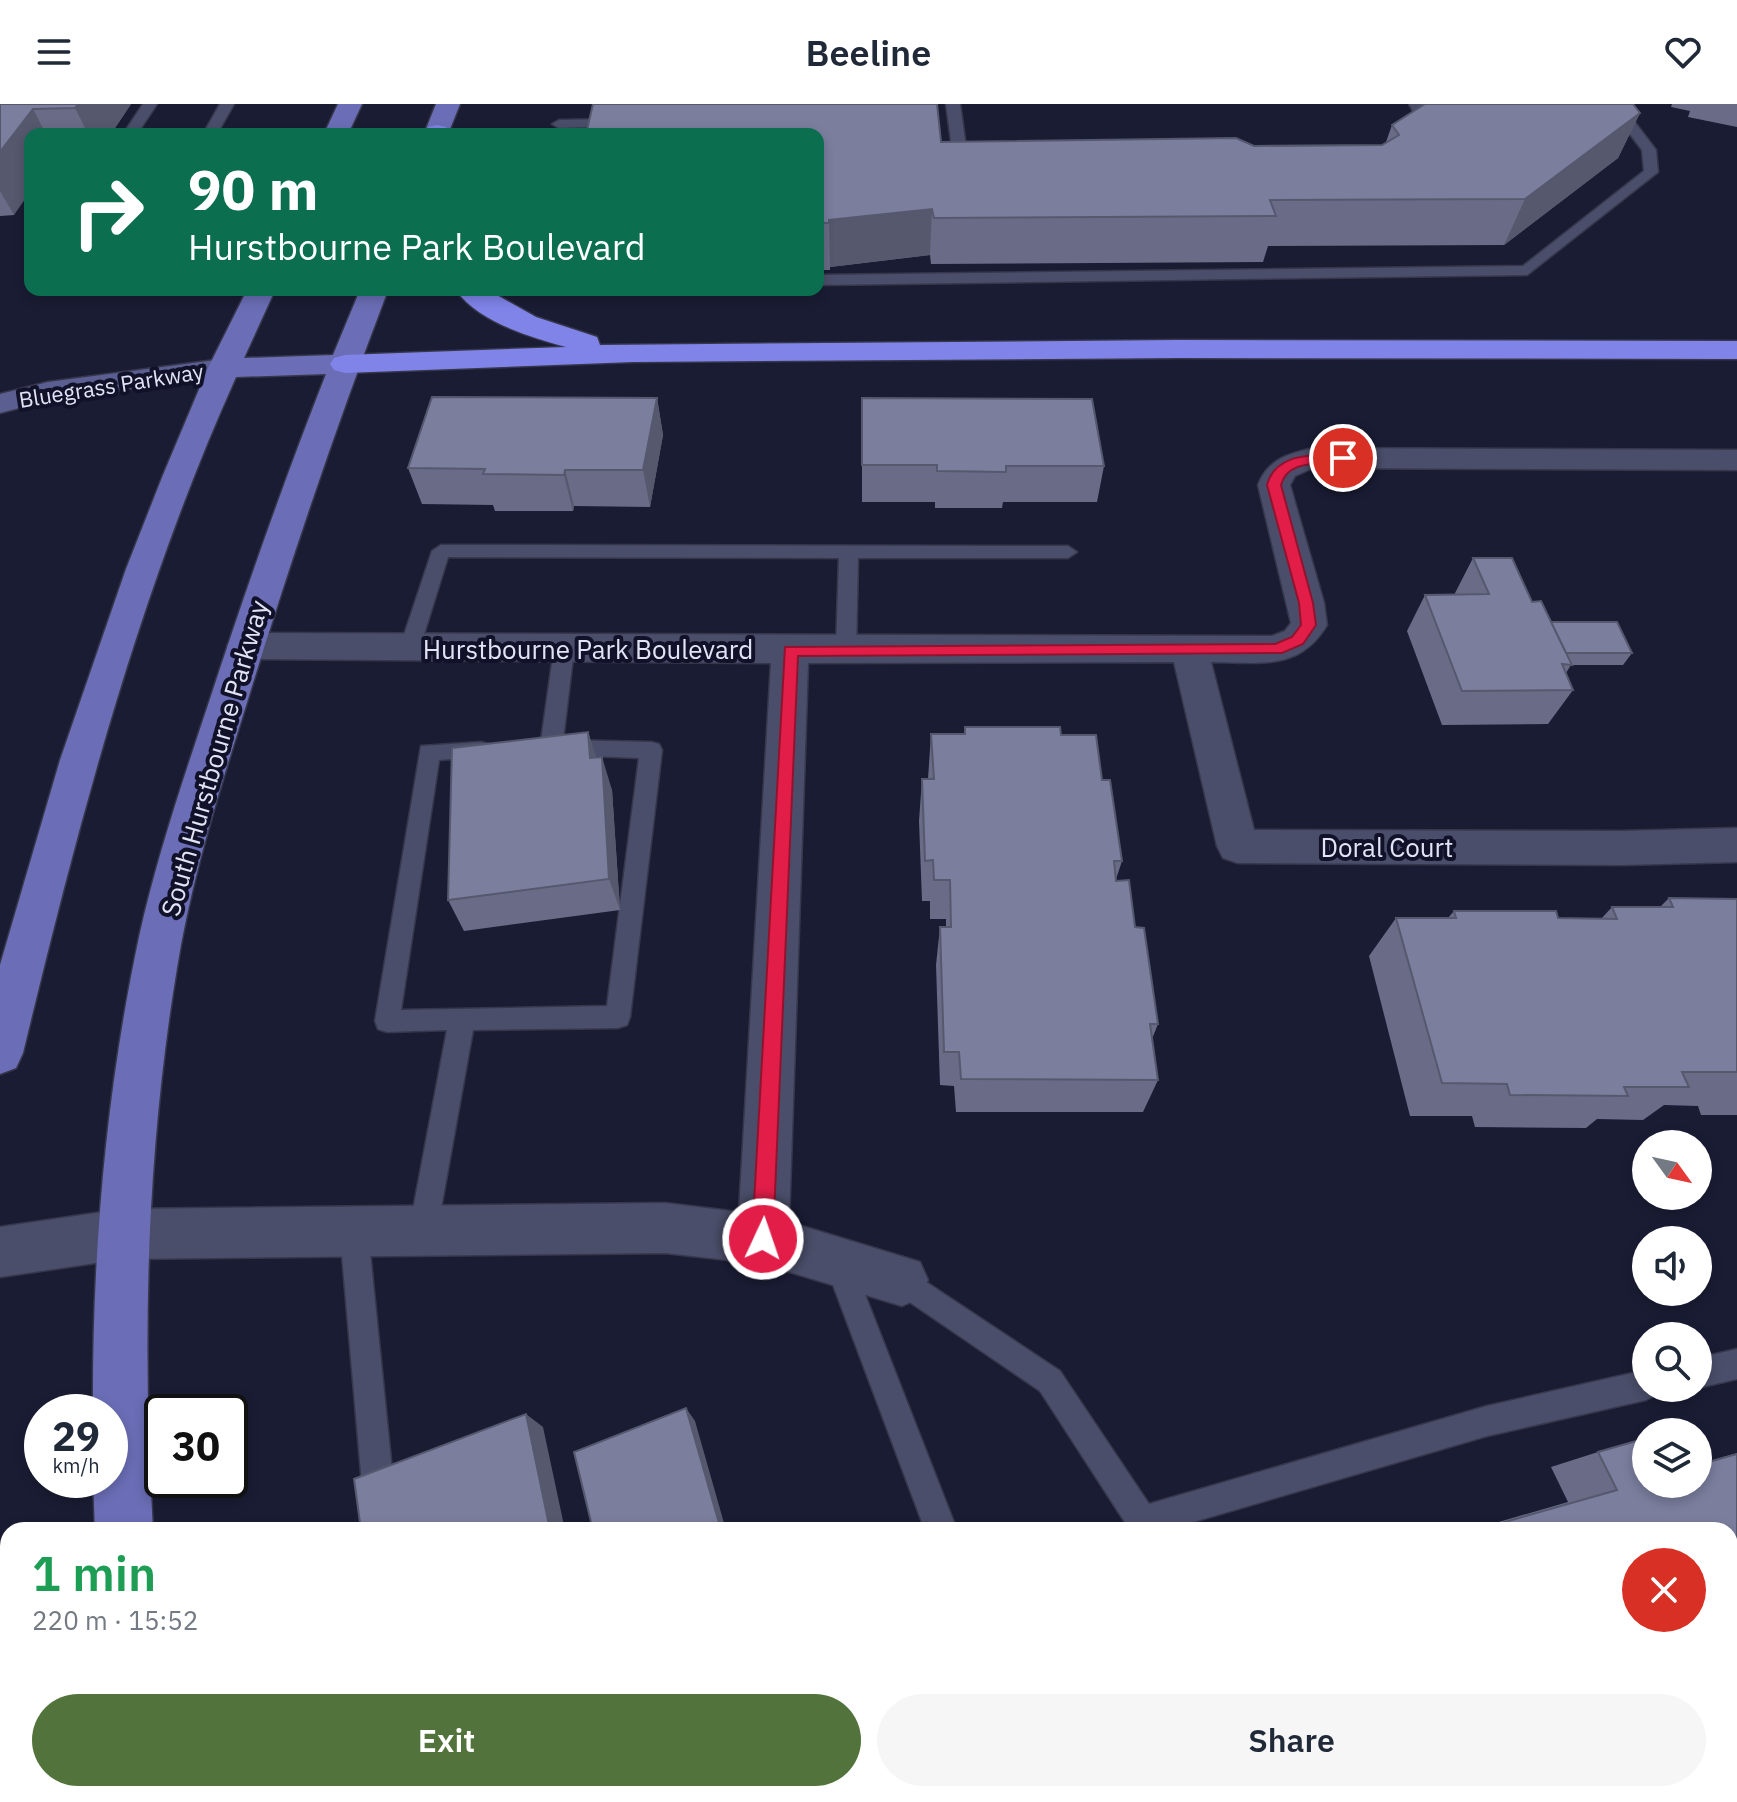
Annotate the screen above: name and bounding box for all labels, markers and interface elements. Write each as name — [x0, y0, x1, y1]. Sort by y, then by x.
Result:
text: Beeline — [806, 29, 931, 76]
icon: menu — [32, 30, 76, 74]
icon: heart — [1661, 30, 1705, 74]
text: 90 m — [188, 153, 318, 225]
icon: right — [56, 160, 160, 264]
text: Hurstbourne Park Boulevard — [188, 223, 646, 270]
street label: Bluegrass Parkway — [17, 356, 205, 414]
pin — [1309, 424, 1377, 492]
icon: arrive — [1321, 436, 1365, 480]
street label: South Hurstbourne Parkway — [153, 596, 275, 920]
street label: Hurstbourne Park Boulevard — [423, 632, 753, 666]
street label: Doral Court — [1321, 830, 1453, 864]
north arrow — [1632, 1130, 1712, 1210]
map controls — [1632, 1130, 1712, 1498]
position arrow — [721, 1197, 805, 1281]
button: sound — [1632, 1226, 1712, 1306]
button: search — [1632, 1322, 1712, 1402]
speed limit sign: 30 — [144, 1394, 248, 1498]
text: 29 — [52, 1410, 100, 1462]
button: layers — [1632, 1418, 1712, 1498]
text: km/h — [52, 1452, 100, 1479]
text: 1 min — [32, 1542, 156, 1604]
button: close — [1622, 1548, 1706, 1632]
text: 220 m · 15:52 — [32, 1603, 198, 1637]
button: Exit — [32, 1694, 861, 1786]
button: Share — [877, 1694, 1706, 1786]

